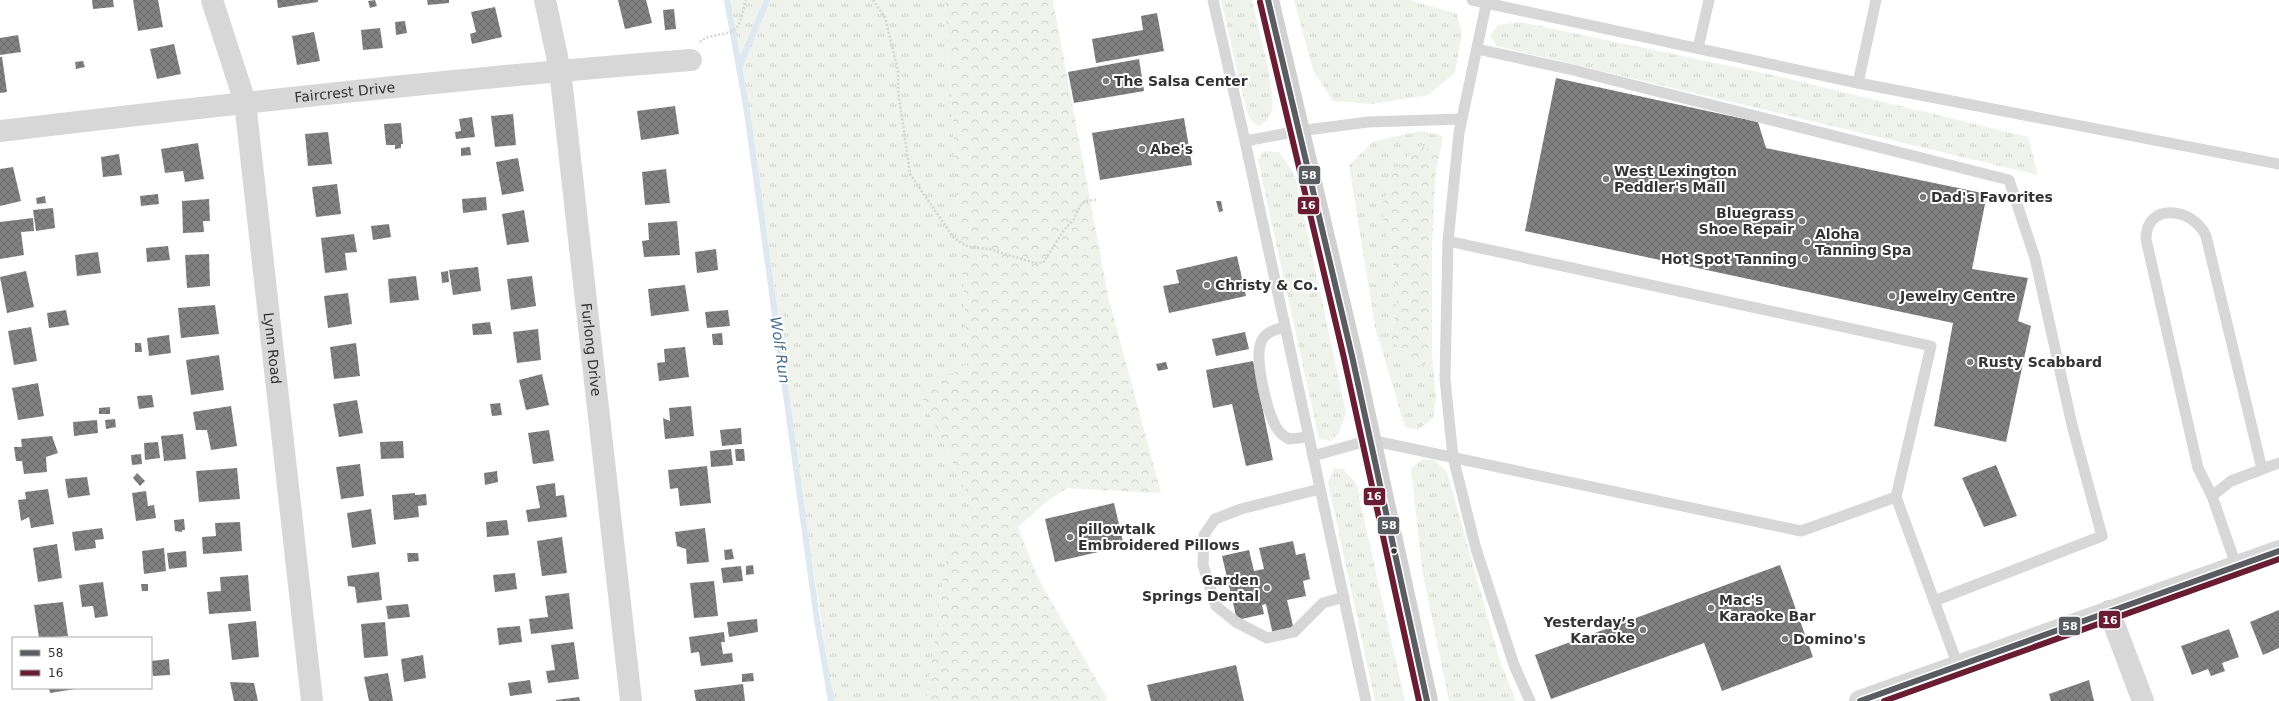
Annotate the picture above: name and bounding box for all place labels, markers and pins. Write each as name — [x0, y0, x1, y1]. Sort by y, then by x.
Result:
place label: The Salsa Center — [1114, 73, 1248, 89]
marker: The Salsa Center — [1101, 76, 1111, 86]
place label: Abe's — [1150, 141, 1193, 157]
marker: Abe's — [1137, 144, 1147, 154]
place label: West Lexington Peddler's Mall — [1614, 163, 1737, 195]
marker: West Lexington Peddler's Mall — [1601, 174, 1611, 184]
place label: Dad's Favorites — [1931, 189, 2053, 205]
marker: Dad's Favorites — [1918, 192, 1928, 202]
place label: Bluegrass Shoe Repair — [1699, 205, 1794, 237]
marker: Bluegrass Shoe Repair — [1797, 216, 1807, 226]
place label: Aloha Tanning Spa — [1815, 226, 1911, 258]
marker: Aloha Tanning Spa — [1802, 237, 1812, 247]
place label: Hot Spot Tanning — [1661, 251, 1797, 267]
marker: Hot Spot Tanning — [1800, 254, 1810, 264]
place label: Christy & Co. — [1215, 277, 1318, 293]
marker: Christy & Co. — [1202, 280, 1212, 290]
place label: Jewelry Centre — [1899, 288, 2016, 304]
marker: Jewelry Centre — [1887, 291, 1897, 301]
place label: Rusty Scabbard — [1978, 354, 2102, 370]
marker: Rusty Scabbard — [1965, 357, 1975, 367]
place label: pillowtalk Embroidered Pillows — [1078, 521, 1240, 553]
marker: pillowtalk Embroidered Pillows — [1065, 532, 1075, 542]
unlabelled marker — [1389, 546, 1399, 556]
place label: Garden Springs Dental — [1142, 572, 1259, 604]
marker: Garden Springs Dental — [1262, 583, 1272, 593]
place label: Mac's Karaoke Bar — [1719, 592, 1816, 624]
marker: Mac's Karaoke Bar — [1706, 603, 1716, 613]
place label: Yesterday’s Karaoke — [1542, 614, 1635, 646]
marker: Yesterday’s Karaoke — [1638, 625, 1648, 635]
place label: Domino's — [1793, 631, 1866, 647]
marker: Domino's — [1780, 634, 1790, 644]

